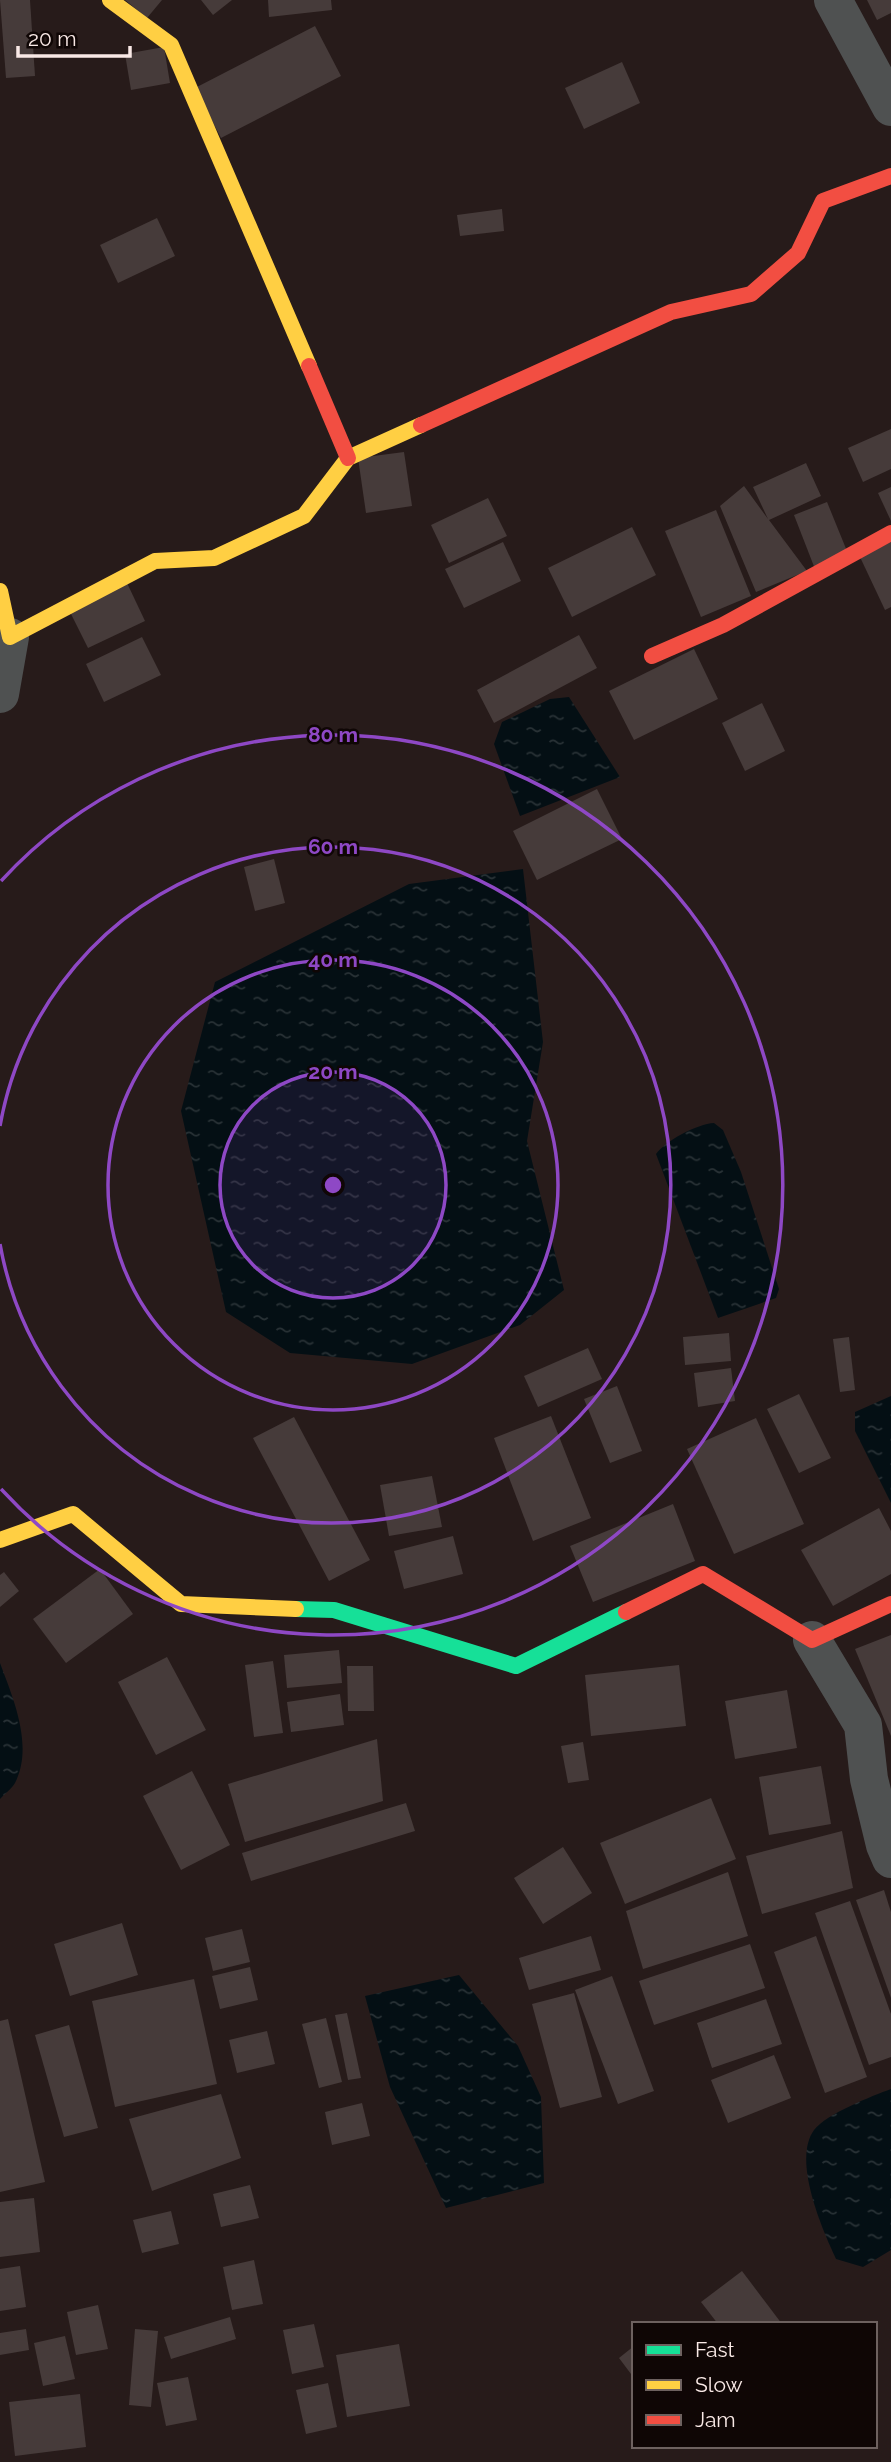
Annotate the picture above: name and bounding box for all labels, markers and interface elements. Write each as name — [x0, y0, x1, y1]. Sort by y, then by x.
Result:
scale bar — [18, 14, 130, 58]
text: 20 m — [28, 26, 76, 51]
text: 80 m — [308, 722, 358, 747]
text: 60 m — [308, 834, 358, 859]
text: 40 m — [308, 947, 358, 972]
text: 20 m — [308, 1059, 358, 1084]
centre of rings — [321, 1173, 345, 1197]
legend — [632, 2322, 877, 2448]
text: Fast — [695, 2337, 735, 2362]
text: Slow — [695, 2372, 743, 2397]
text: Jam — [695, 2407, 736, 2432]

